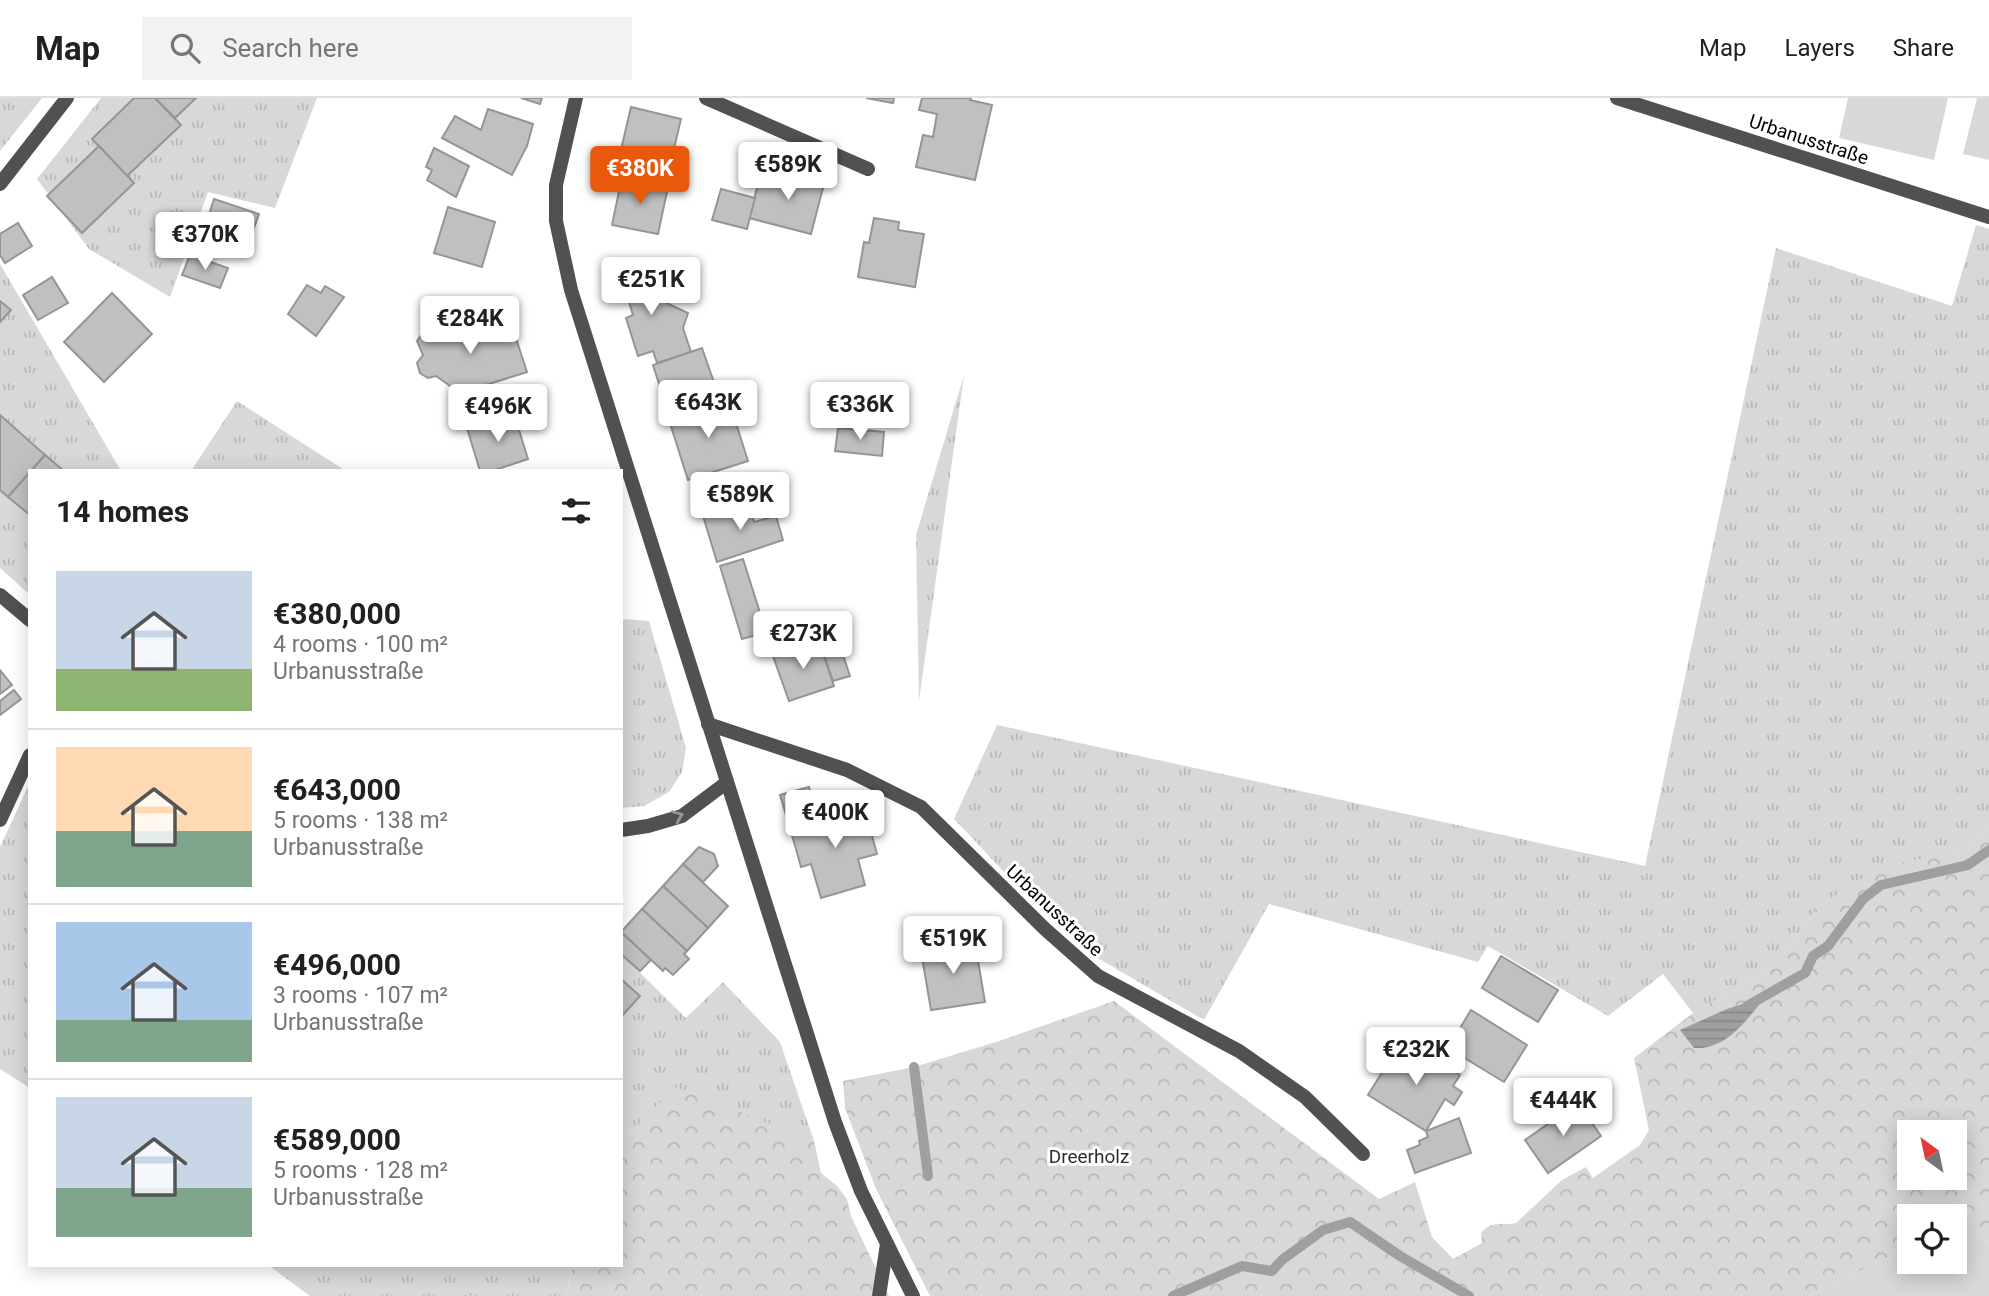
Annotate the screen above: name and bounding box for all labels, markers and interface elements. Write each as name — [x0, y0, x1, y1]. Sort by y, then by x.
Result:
search box — [142, 17, 632, 80]
text: Map — [35, 29, 100, 68]
icon: search — [166, 29, 204, 67]
text: Search here — [222, 33, 359, 63]
text: Map — [1699, 34, 1747, 62]
text: Layers — [1785, 34, 1855, 62]
text: Share — [1893, 34, 1954, 62]
street label: Urbanusstraße — [1746, 109, 1872, 170]
pin: €589K — [739, 142, 837, 202]
pin: €380K — [591, 146, 689, 206]
text: €589K — [754, 151, 822, 178]
text: €380K — [606, 155, 674, 182]
pin: €370K — [156, 212, 254, 272]
text: €370K — [171, 221, 239, 248]
pin: €251K — [602, 258, 700, 317]
text: €251K — [617, 266, 685, 293]
pin: €284K — [421, 296, 519, 356]
text: €284K — [436, 305, 504, 332]
pin: €643K — [659, 380, 757, 440]
pin: €336K — [811, 382, 909, 442]
pin: €496K — [449, 384, 547, 444]
text: €643K — [674, 389, 742, 416]
text: €336K — [826, 391, 894, 418]
text: €496K — [464, 393, 532, 420]
pin: €589K — [691, 472, 789, 532]
text: €589K — [706, 481, 774, 508]
icon: filters — [557, 492, 595, 530]
text: 14 homes — [56, 494, 189, 529]
text: €380,000 — [273, 596, 401, 631]
icon: home — [112, 599, 196, 683]
pin: €273K — [754, 612, 852, 671]
text: €273K — [769, 620, 837, 647]
text: 4 rooms · 100 m² — [273, 631, 448, 658]
text: Urbanusstraße — [273, 658, 424, 685]
text: €643,000 — [273, 772, 401, 807]
icon: home — [112, 775, 196, 859]
pin: €400K — [786, 790, 884, 850]
text: €400K — [801, 799, 869, 826]
text: 5 rooms · 138 m² — [273, 807, 448, 834]
one-way arrow — [671, 810, 683, 824]
text: Urbanusstraße — [273, 834, 424, 861]
street label: Urbanusstraße — [1001, 860, 1108, 961]
pin: €519K — [904, 916, 1002, 976]
text: €519K — [919, 925, 987, 952]
text: €496,000 — [273, 947, 401, 982]
icon: home — [112, 950, 196, 1034]
text: 3 rooms · 107 m² — [273, 982, 448, 1009]
text: Urbanusstraße — [273, 1009, 424, 1036]
pin: €232K — [1367, 1028, 1465, 1087]
text: €232K — [1382, 1036, 1450, 1063]
pin: €444K — [1514, 1079, 1612, 1138]
text: €444K — [1529, 1087, 1597, 1114]
north arrow — [1897, 1120, 1967, 1190]
map controls — [1897, 1120, 1967, 1274]
text: €589,000 — [273, 1122, 401, 1157]
icon: home — [112, 1125, 196, 1209]
park label: Dreerholz — [1049, 1145, 1129, 1168]
text: 5 rooms · 128 m² — [273, 1157, 448, 1184]
text: Urbanusstraße — [273, 1184, 424, 1211]
button: locate — [1897, 1204, 1967, 1274]

